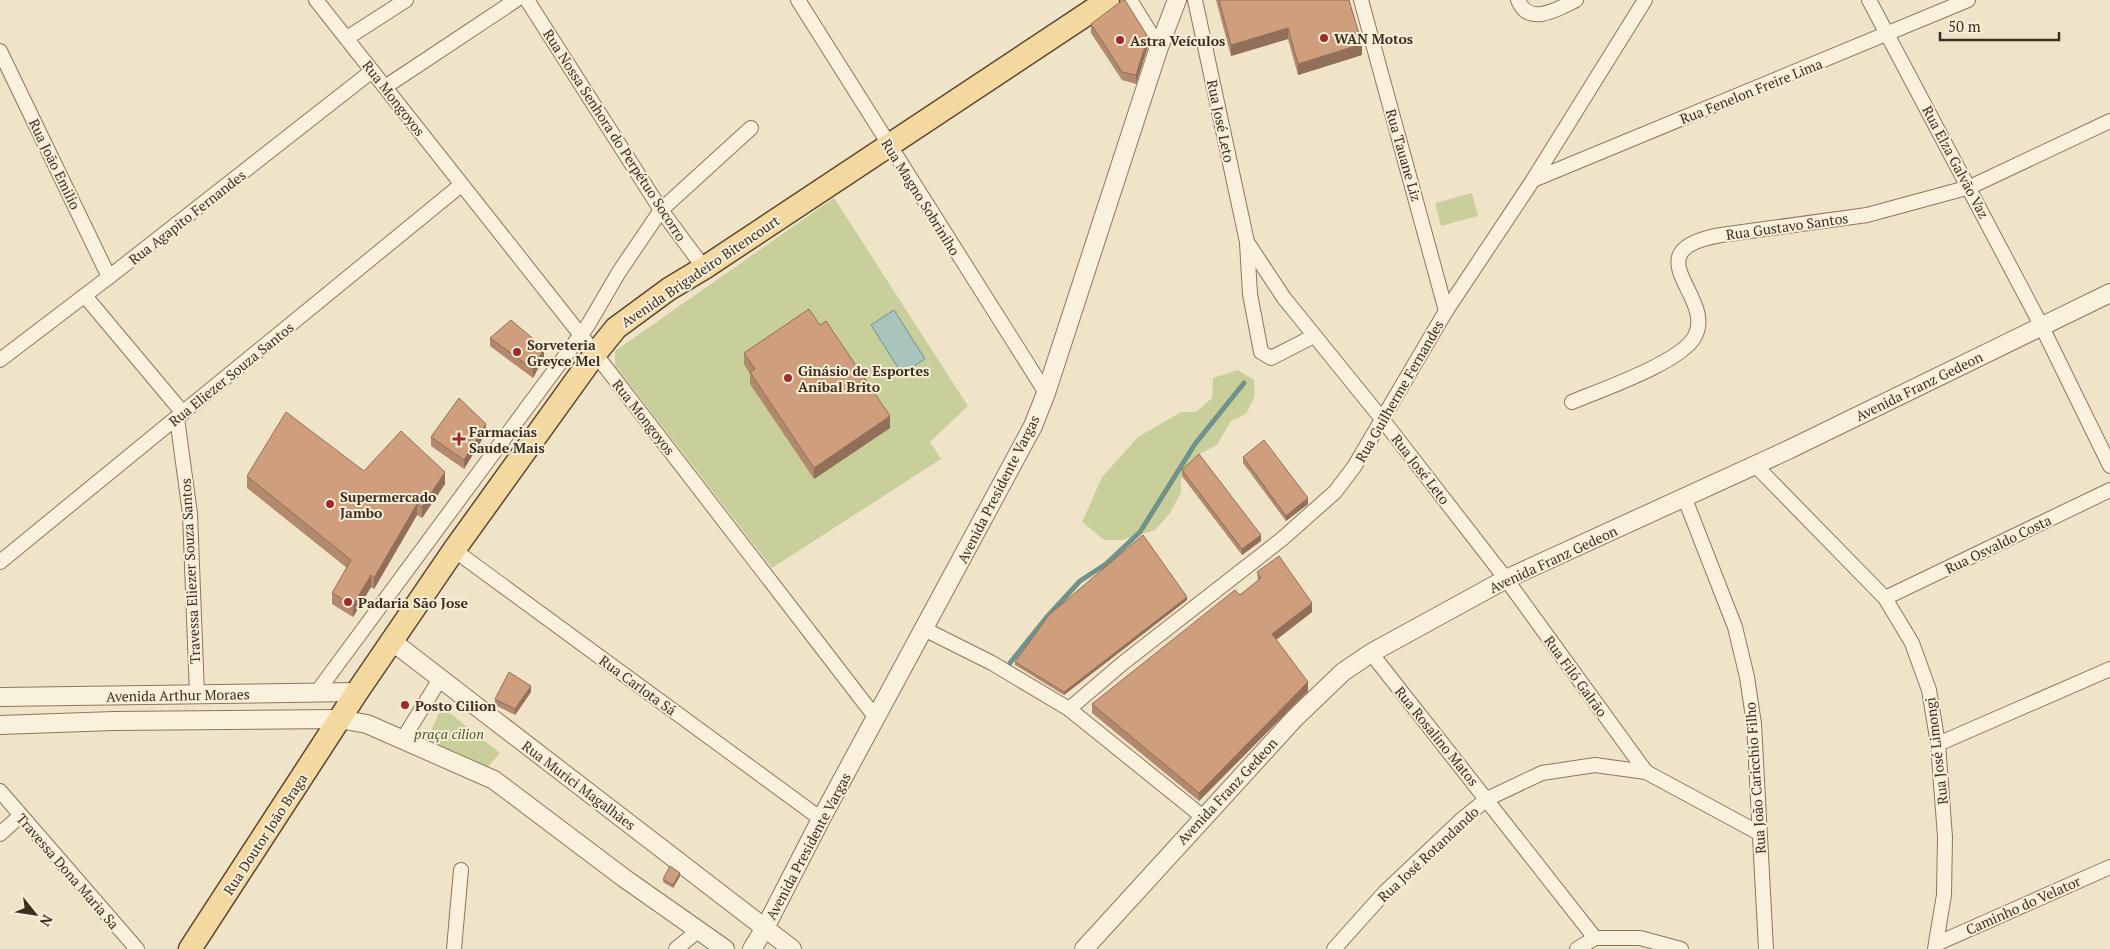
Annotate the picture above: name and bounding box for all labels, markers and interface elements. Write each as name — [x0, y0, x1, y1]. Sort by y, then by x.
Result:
scale bar — [1940, 10, 2059, 42]
text: 50 m — [1948, 16, 1981, 36]
street label: Rua Nossa Senhora do Perpétuo Socorro — [539, 25, 691, 245]
place label: WAN Motos — [1334, 29, 1413, 48]
place label: Astra Veículos — [1130, 31, 1225, 50]
marker: WAN Motos — [1318, 32, 1330, 44]
marker: Astra Veículos — [1114, 34, 1126, 46]
street label: Rua Fenelon Freire Lima — [1677, 54, 1825, 128]
street label: Rua Mongoyos — [358, 56, 430, 140]
street label: Rua José Leto — [1203, 78, 1239, 164]
street label: Rua Elza Galvão Vaz — [1918, 102, 1994, 222]
street label: Rua Tauane Liz — [1382, 107, 1426, 204]
street label: Rua João Emilio — [25, 115, 85, 213]
street label: Rua Magno Sobriniho — [877, 135, 965, 259]
street label: Rua Agapito Fernandes — [125, 165, 249, 269]
street label: Rua Gustavo Santos — [1725, 208, 1849, 244]
street label: Avenida Brigadeiro Bitencourt — [617, 210, 784, 331]
street label: Rua Guilherme Fernandes — [1350, 316, 1448, 466]
street label: Rua Eliezer Souza Santos — [164, 318, 298, 430]
place label: Sorveteria Greyce Mel — [527, 335, 601, 370]
marker: Sorveteria Greyce Mel — [511, 346, 523, 358]
street label: Avenida Franz Gedeon — [1852, 347, 1986, 425]
place label: Ginásio de Esportes Anibal Brito — [798, 361, 929, 396]
marker: Ginásio de Esportes Anibal Brito — [782, 372, 794, 384]
street label: Rua Mongoyos — [608, 375, 680, 459]
street label: Avenida Presidente Vargas — [952, 412, 1044, 566]
place label: Farmacias Saude Mais — [469, 422, 545, 457]
street label: Rua José Leto — [1388, 430, 1455, 508]
marker: Farmacias Saude Mais — [453, 433, 465, 445]
street label: Travessa Eliezer Souza Santos — [176, 478, 204, 664]
place label: Supermercado Jambo — [340, 487, 436, 522]
marker: Supermercado Jambo — [324, 498, 336, 510]
street label: Rua Osvaldo Costa — [1942, 510, 2054, 578]
street label: Avenida Franz Gedeon — [1486, 521, 1621, 597]
place label: Padaria São Jose — [358, 593, 469, 612]
marker: Padaria São Jose — [342, 596, 354, 608]
street label: Rua Filó Galrão — [1540, 632, 1612, 721]
street label: Rua Carlota Sá — [596, 651, 680, 719]
street label: Rua Rosalino Matos — [1391, 682, 1483, 790]
street label: Avenida Arthur Moraes — [106, 684, 250, 706]
place label: Posto Cilion — [415, 696, 496, 715]
street label: Rua José Limongi — [1920, 696, 1952, 806]
marker: Posto Cilion — [399, 699, 411, 711]
street label: Rua João Caricchio Filho — [1740, 701, 1770, 855]
park label: praça cilion — [414, 724, 484, 743]
street label: Avenida Franz Gedeon — [1173, 733, 1282, 848]
street label: Rua Murici Magalhães — [518, 736, 640, 834]
street label: Avenida Presidente Vargas — [761, 769, 855, 923]
street label: Rua Doutor João Braga — [219, 770, 311, 898]
street label: Rua José Rotandando — [1373, 802, 1483, 906]
street label: Travessa Dona Maria Sa — [12, 809, 124, 933]
street label: Caminho do Velator — [1963, 871, 2084, 939]
north arrow — [10, 889, 60, 939]
text: N — [36, 911, 58, 930]

